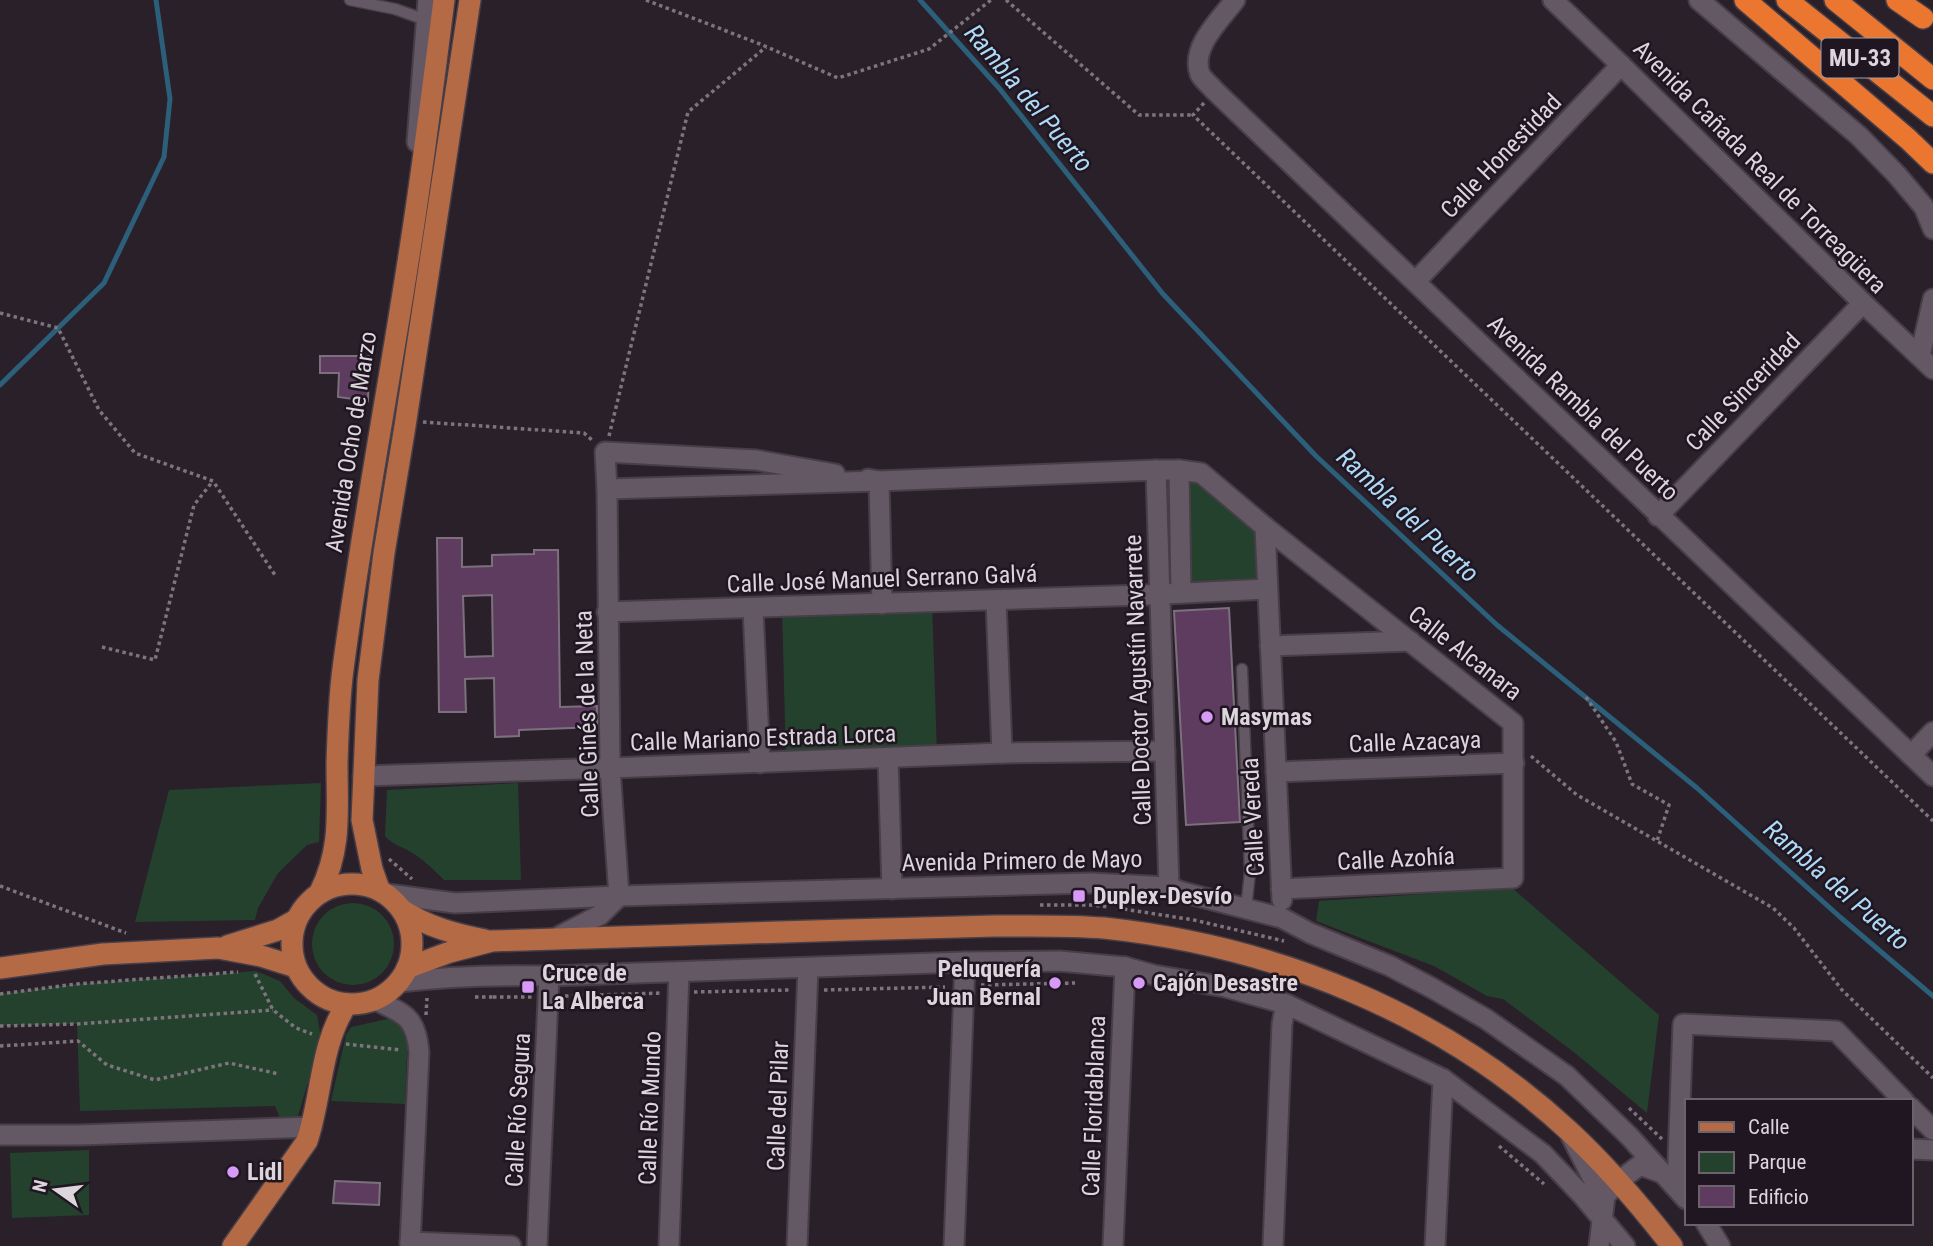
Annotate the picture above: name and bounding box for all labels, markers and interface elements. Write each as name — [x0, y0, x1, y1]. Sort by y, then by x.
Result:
water label: Rambla del Puerto — [959, 18, 1099, 178]
street label: Avenida Cañada Real de Torreagüera — [1628, 35, 1892, 299]
road number: MU-33 — [1822, 39, 1898, 78]
street label: Calle Honestidad — [1435, 88, 1567, 224]
street label: Avenida Rambla del Puerto — [1482, 310, 1684, 506]
street label: Calle Sinceridad — [1680, 327, 1806, 457]
street label: Avenida Ocho de Marzo — [320, 330, 382, 554]
water label: Rambla del Puerto — [1331, 442, 1485, 588]
street label: Calle Doctor Agustín Navarrete — [1119, 534, 1157, 826]
street label: Calle José Manuel Serrano Galvá — [726, 560, 1038, 598]
street label: Calle Alcanara — [1403, 600, 1527, 706]
street label: Calle Ginés de la Neta — [569, 610, 605, 818]
place label: Masymas — [1221, 703, 1312, 731]
marker: Masymas — [1199, 709, 1215, 725]
street label: Calle Mariano Estrada Lorca — [629, 719, 897, 757]
street label: Calle Azacaya — [1348, 726, 1482, 758]
street label: Calle Vereda — [1236, 757, 1270, 877]
water label: Rambla del Puerto — [1758, 814, 1916, 956]
street label: Calle Azohía — [1336, 842, 1456, 876]
street label: Avenida Primero de Mayo — [901, 845, 1143, 877]
place label: Duplex-Desvío — [1093, 882, 1232, 910]
marker: Duplex-Desvío — [1071, 888, 1087, 904]
place label: Peluquería Juan Bernal — [927, 955, 1041, 1011]
place label: Cruce de La Alberca — [542, 959, 644, 1015]
place label: Cajón Desastre — [1153, 969, 1298, 997]
marker: Peluquería Juan Bernal — [1047, 975, 1063, 991]
marker: Cajón Desastre — [1131, 975, 1147, 991]
marker: Cruce de La Alberca — [520, 979, 536, 995]
street label: Calle Floridablanca — [1077, 1015, 1111, 1197]
street label: Calle Río Mundo — [633, 1030, 667, 1186]
street label: Calle Río Segura — [500, 1032, 536, 1188]
street label: Calle del Pilar — [762, 1040, 794, 1172]
legend — [1685, 1099, 1912, 1225]
text: Calle — [1748, 1115, 1790, 1139]
text: Parque — [1748, 1150, 1806, 1174]
north arrow — [21, 1155, 91, 1225]
place label: Lidl — [247, 1158, 282, 1186]
marker: Lidl — [225, 1164, 241, 1180]
text: N — [27, 1178, 53, 1194]
text: Edificio — [1748, 1185, 1809, 1209]

